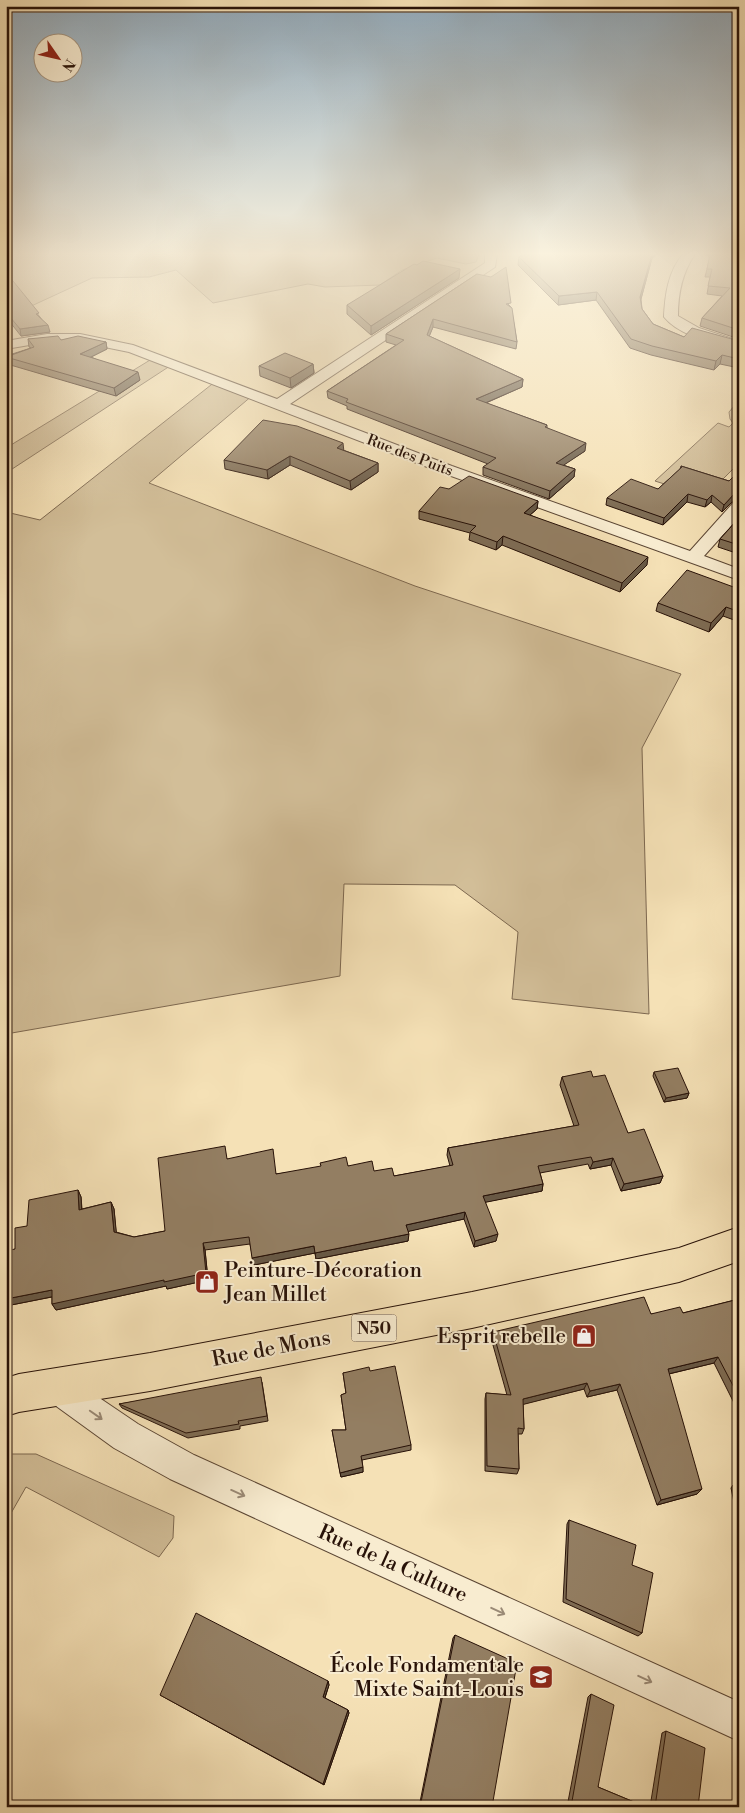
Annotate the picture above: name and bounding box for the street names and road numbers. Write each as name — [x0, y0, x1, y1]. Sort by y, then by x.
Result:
street label: Rue des Puits — [364, 430, 456, 481]
road number: N50 — [352, 1315, 396, 1342]
street label: Rue de Mons — [210, 1325, 333, 1373]
street label: Rue de la Culture — [314, 1519, 471, 1609]

